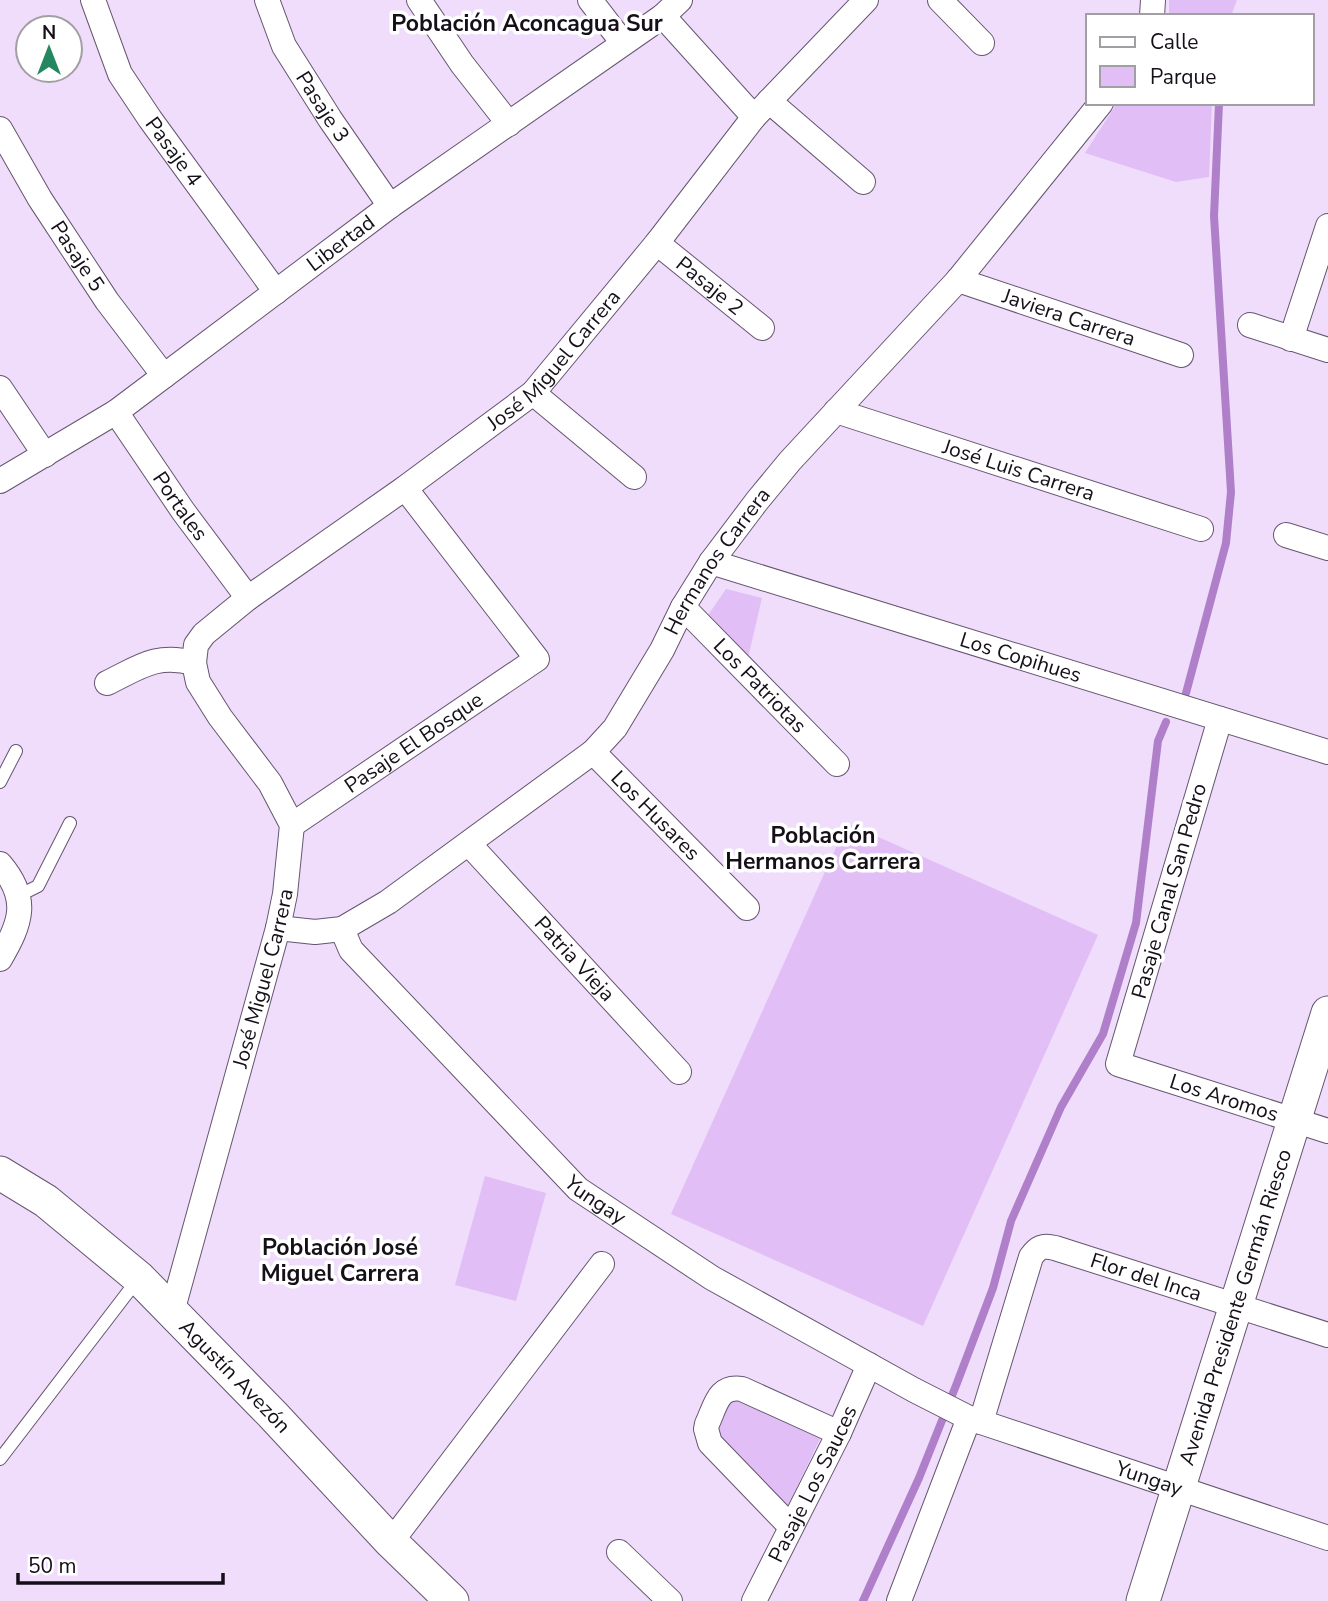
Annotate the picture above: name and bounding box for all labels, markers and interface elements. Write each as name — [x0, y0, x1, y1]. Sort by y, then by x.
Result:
district label: Población Aconcagua Sur — [391, 8, 663, 39]
north arrow — [14, 14, 84, 84]
legend — [1086, 14, 1314, 105]
text: N — [42, 20, 56, 46]
text: Calle — [1150, 28, 1198, 56]
text: Parque — [1150, 63, 1217, 91]
street label: Pasaje 3 — [289, 66, 356, 148]
street label: Pasaje 4 — [139, 111, 208, 192]
street label: Libertad — [301, 208, 380, 278]
street label: Pasaje 5 — [44, 215, 111, 297]
street label: Pasaje 2 — [670, 250, 750, 322]
street label: Javiera Carrera — [998, 282, 1139, 353]
street label: José Miguel Carrera — [480, 284, 627, 437]
street label: José Luis Carrera — [938, 432, 1098, 508]
street label: Portales — [146, 466, 214, 546]
street label: Hermanos Carrera — [657, 482, 777, 640]
street label: Los Copihues — [956, 625, 1085, 689]
street label: Los Patriotas — [707, 632, 813, 739]
street label: Pasaje El Bosque — [339, 686, 489, 800]
street label: Los Husares — [605, 764, 706, 867]
street label: Pasaje Canal San Pedro — [1125, 780, 1213, 1002]
district label: Población Hermanos Carrera — [725, 820, 921, 877]
street label: José Miguel Carrera — [226, 886, 300, 1072]
street label: Patria Vieja — [528, 910, 621, 1008]
street label: Los Aromos — [1166, 1067, 1282, 1128]
street label: Avenida Presidente Germán Riesco — [1173, 1146, 1298, 1469]
street label: Yungay — [558, 1169, 632, 1231]
district label: Población José Miguel Carrera — [261, 1232, 419, 1289]
street label: Flor del Inca — [1087, 1246, 1205, 1308]
street label: Agustín Avezón — [173, 1313, 297, 1439]
street label: Pasaje Los Sauces — [762, 1401, 863, 1567]
street label: Yungay — [1111, 1454, 1186, 1502]
scale bar — [18, 1542, 222, 1586]
text: 50 m — [28, 1552, 77, 1580]

